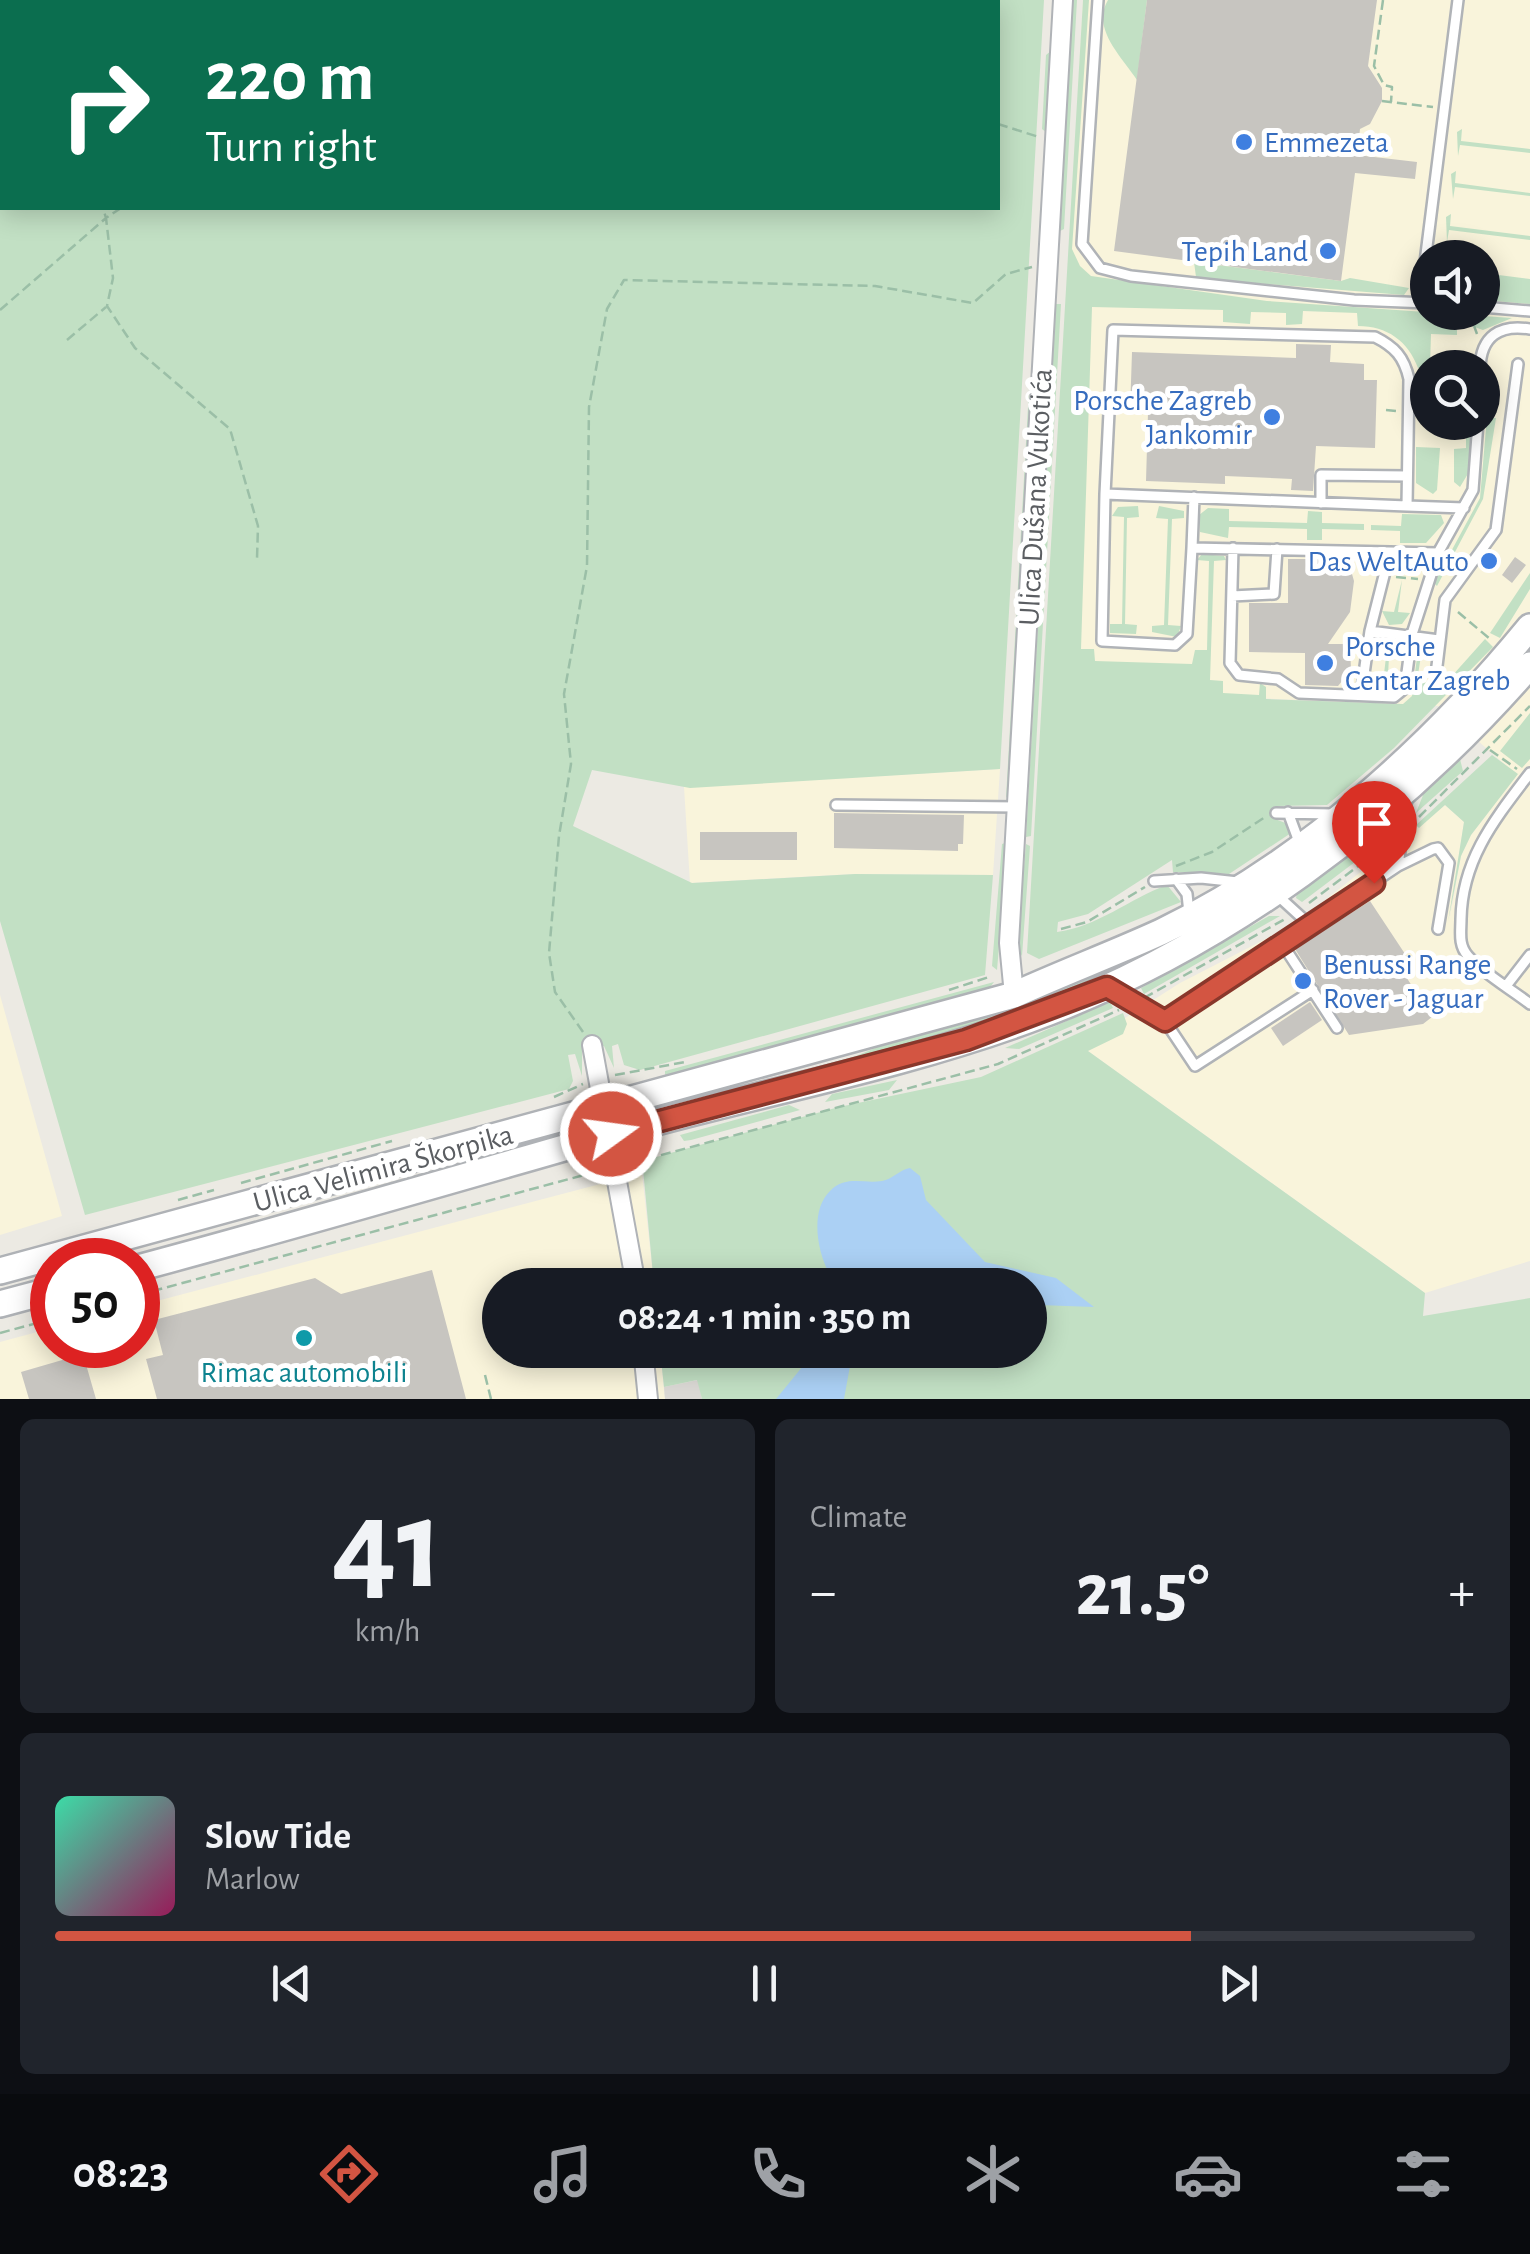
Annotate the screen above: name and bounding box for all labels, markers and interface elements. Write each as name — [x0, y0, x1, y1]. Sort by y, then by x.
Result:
icon: right — [40, 40, 170, 170]
text: 220 m — [205, 43, 374, 113]
text: Turn right — [205, 125, 377, 170]
place label: Emmezeta — [1264, 128, 1389, 158]
marker: Emmezeta — [1233, 131, 1255, 153]
place label: Tepih Land — [1181, 237, 1308, 267]
marker: Tepih Land — [1317, 240, 1339, 262]
map controls — [1410, 240, 1500, 440]
button: sound — [1410, 240, 1500, 330]
button: search — [1410, 350, 1500, 440]
street label: Ulica Dušana Vukotića — [1014, 368, 1058, 627]
place label: Porsche Zagreb Jankomir — [1073, 386, 1252, 450]
marker: Porsche Zagreb Jankomir — [1261, 406, 1283, 428]
place label: Das WeltAuto — [1308, 547, 1469, 577]
marker: Das WeltAuto — [1478, 550, 1500, 572]
place label: Porsche Centar Zagreb — [1345, 632, 1510, 696]
marker: Porsche Centar Zagreb — [1314, 652, 1336, 674]
pin — [1332, 781, 1417, 884]
icon: arrive — [1347, 796, 1402, 851]
place label: Benussi Range Rover - Jaguar — [1323, 950, 1491, 1014]
marker: Benussi Range Rover - Jaguar — [1292, 970, 1314, 992]
position arrow — [559, 1082, 663, 1186]
street label: Ulica Velimira Škorpika — [250, 1118, 516, 1218]
speed limit sign: 50 — [30, 1238, 160, 1368]
text: 08:24 · 1 min · 350 m — [618, 1299, 911, 1337]
marker: Rimac automobili — [293, 1327, 315, 1349]
place label: Rimac automobili — [200, 1358, 408, 1388]
text: 41 — [331, 1482, 444, 1612]
text: Climate — [810, 1501, 907, 1533]
text: 21.5° — [1076, 1554, 1209, 1629]
text: − — [810, 1565, 836, 1620]
text: + — [1449, 1565, 1475, 1620]
text: km/h — [354, 1615, 421, 1647]
text: Slow Tide — [205, 1818, 351, 1856]
text: Marlow — [205, 1863, 300, 1895]
icon: previous — [264, 1956, 319, 2011]
icon: pause — [737, 1956, 792, 2011]
icon: next — [1211, 1956, 1266, 2011]
icon: directions — [314, 2139, 384, 2209]
icon: music — [528, 2139, 598, 2209]
icon: phone — [743, 2139, 813, 2209]
icon: climate — [958, 2139, 1028, 2209]
icon: car — [1173, 2139, 1243, 2209]
icon: filters — [1388, 2139, 1458, 2209]
text: 08:23 — [72, 2151, 169, 2196]

